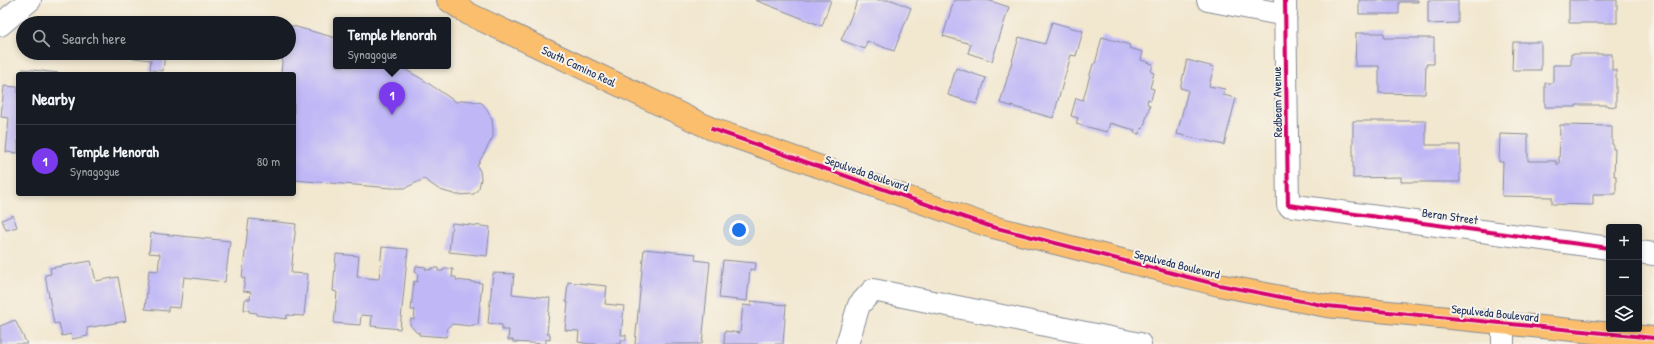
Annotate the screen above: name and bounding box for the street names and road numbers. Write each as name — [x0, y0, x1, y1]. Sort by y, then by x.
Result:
street label: South Camino Real — [539, 41, 620, 91]
street label: Redbeam Avenue — [1268, 66, 1286, 137]
street label: Sepulveda Boulevard — [823, 151, 911, 195]
street label: Beran Street — [1421, 204, 1480, 228]
street label: Sepulveda Boulevard — [1132, 245, 1222, 283]
street label: Sepulveda Boulevard — [1451, 300, 1540, 326]

